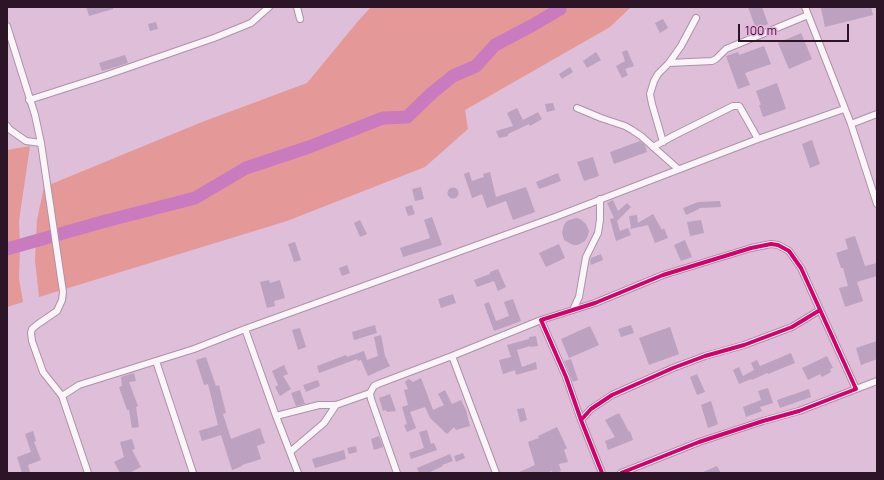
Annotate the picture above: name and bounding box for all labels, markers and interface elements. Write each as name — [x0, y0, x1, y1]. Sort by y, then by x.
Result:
scale bar — [740, 16, 851, 42]
text: 100 m — [745, 22, 777, 39]

